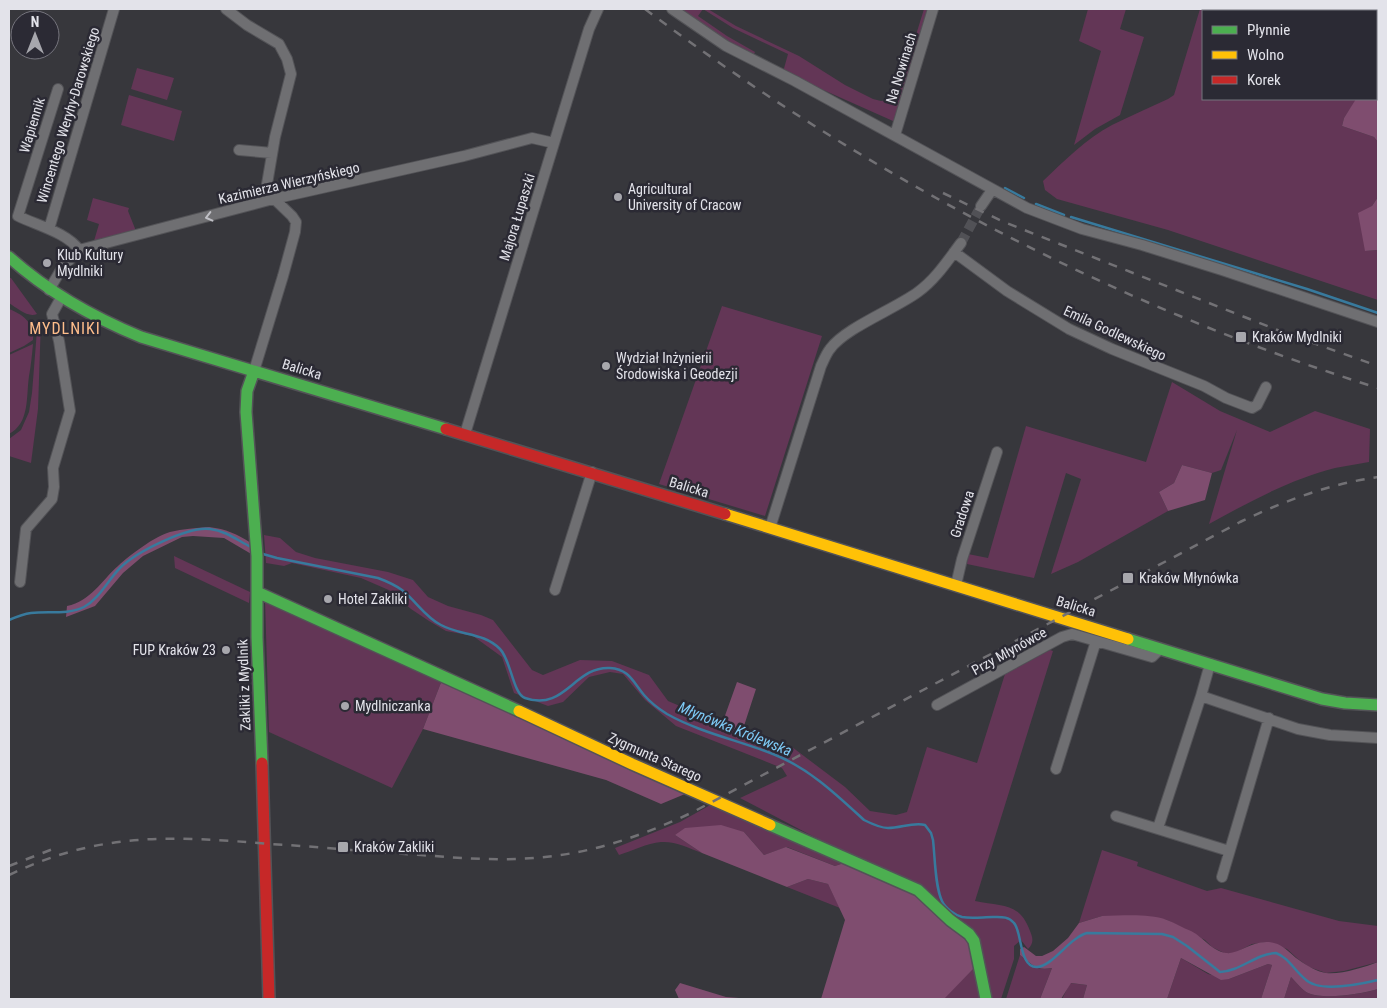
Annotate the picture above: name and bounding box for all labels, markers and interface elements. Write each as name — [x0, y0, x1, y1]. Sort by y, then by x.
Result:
north arrow — [10, 10, 60, 60]
legend — [1202, 10, 1377, 100]
text: N — [31, 14, 39, 30]
text: Płynnie — [1247, 21, 1290, 39]
street label: Wincentego Weryhy-Darowskiego — [34, 25, 102, 205]
street label: Na Nowinach — [883, 31, 919, 105]
text: Wolno — [1247, 46, 1284, 64]
text: Korek — [1247, 71, 1281, 89]
street label: Wapiennik — [16, 95, 48, 155]
street label: Kazimierza Wierzyńskiego — [217, 159, 361, 207]
street label: Majora Łupaszki — [496, 171, 538, 263]
place label: Agricultural University of Cracow — [628, 181, 741, 213]
marker: Agricultural University of Cracow — [612, 191, 624, 203]
one-way arrow — [206, 211, 214, 221]
place label: Klub Kultury Mydlniki — [57, 247, 123, 279]
marker: Klub Kultury Mydlniki — [41, 257, 53, 269]
street label: Emila Godlewskiego — [1061, 302, 1169, 364]
district label: MYDLNIKI — [29, 319, 101, 338]
place label: Kraków Mydlniki — [1252, 329, 1342, 345]
marker: Kraków Mydlniki — [1234, 330, 1248, 344]
place label: Wydział Inżynierii Środowiska i Geodezji — [616, 350, 738, 382]
street label: Balicka — [280, 355, 324, 383]
marker: Wydział Inżynierii Środowiska i Geodezji — [600, 360, 612, 372]
street label: Balicka — [667, 473, 711, 501]
street label: Gradowa — [947, 488, 977, 540]
place label: Kraków Młynówka — [1139, 570, 1239, 586]
marker: Kraków Młynówka — [1121, 571, 1135, 585]
place label: Hotel Zakliki — [338, 591, 407, 607]
street label: Balicka — [1054, 592, 1098, 620]
marker: Hotel Zakliki — [322, 593, 334, 605]
street label: Przy Młynówce — [969, 624, 1050, 678]
street label: Zakliki z Mydlnik — [234, 638, 254, 731]
place label: FUP Kraków 23 — [133, 642, 216, 658]
marker: FUP Kraków 23 — [220, 644, 232, 656]
place label: Mydlniczanka — [355, 698, 431, 714]
water label: Młynówka Królewska — [676, 698, 794, 760]
marker: Mydlniczanka — [339, 700, 351, 712]
street label: Zygmunta Starego — [606, 729, 704, 785]
place label: Kraków Zakliki — [354, 839, 434, 855]
marker: Kraków Zakliki — [336, 840, 350, 854]

